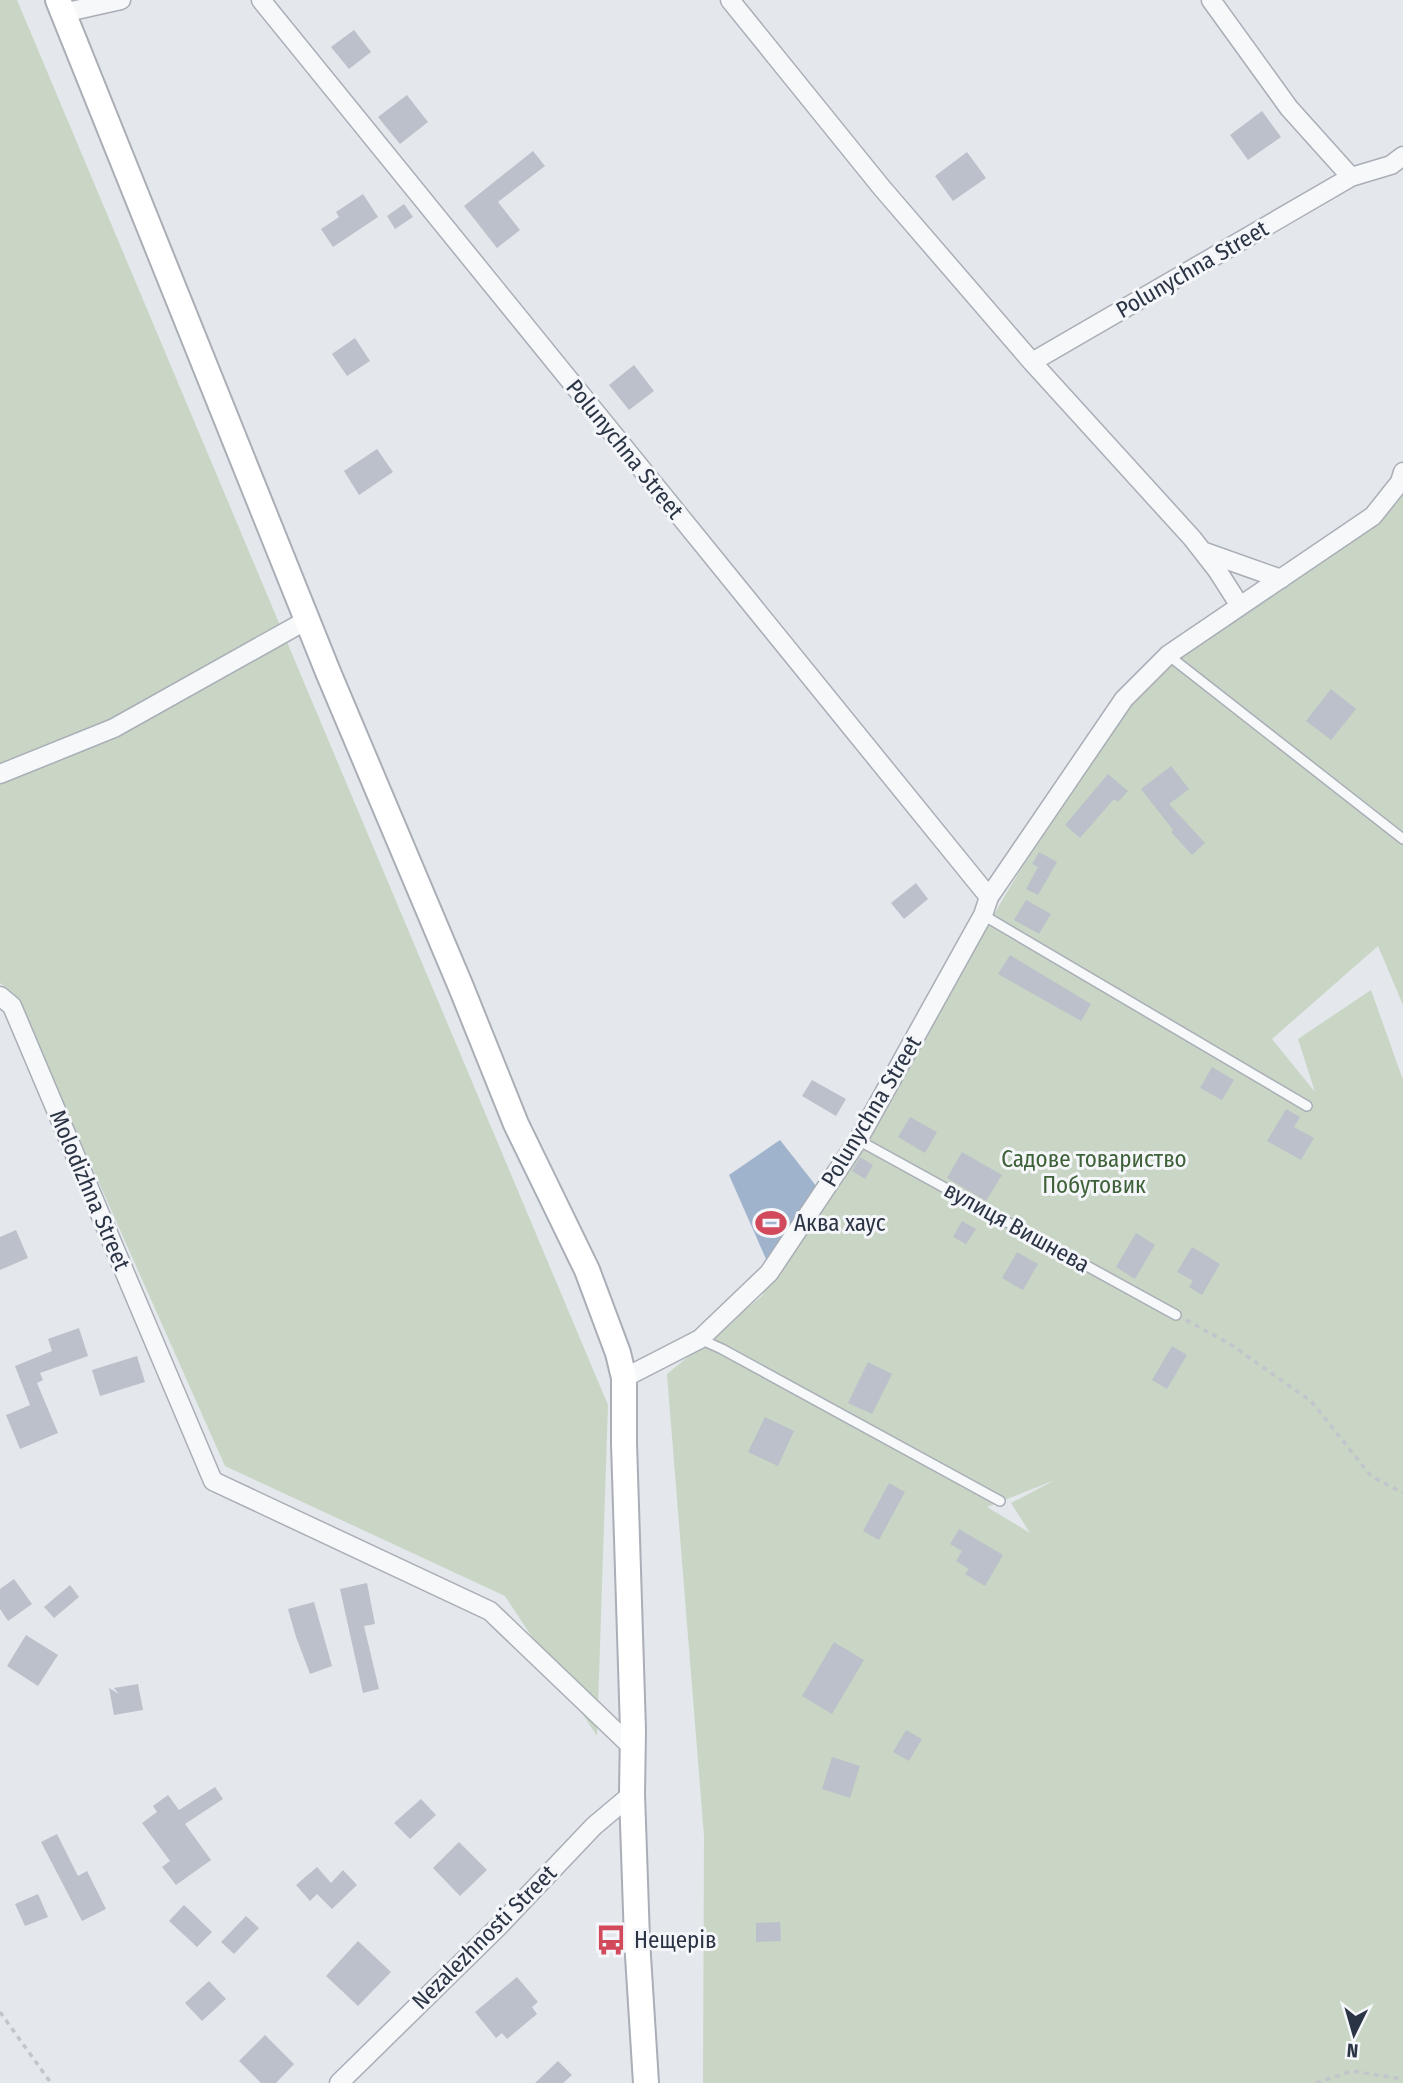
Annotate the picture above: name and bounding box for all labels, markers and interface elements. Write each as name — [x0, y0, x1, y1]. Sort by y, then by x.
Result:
street label: Polunychna Street — [1111, 214, 1273, 324]
street label: Polunychna Street — [560, 374, 690, 525]
street label: Polunychna Street — [815, 1030, 927, 1191]
street label: Molodizhna Street — [44, 1106, 137, 1275]
park label: Садове товариство Побутовик — [1001, 1145, 1187, 1199]
street label: вулиця Вишнева — [939, 1175, 1095, 1279]
sports icon: Аква хаус — [754, 1206, 788, 1240]
place label: Аква хаус — [794, 1209, 886, 1237]
street label: Nezalezhnosti Street — [406, 1859, 562, 2015]
bus stop icon: Нещерів — [594, 1923, 628, 1957]
place label: Нещерів — [634, 1926, 717, 1954]
north arrow — [1319, 1999, 1389, 2069]
text: N — [1346, 2038, 1359, 2062]

